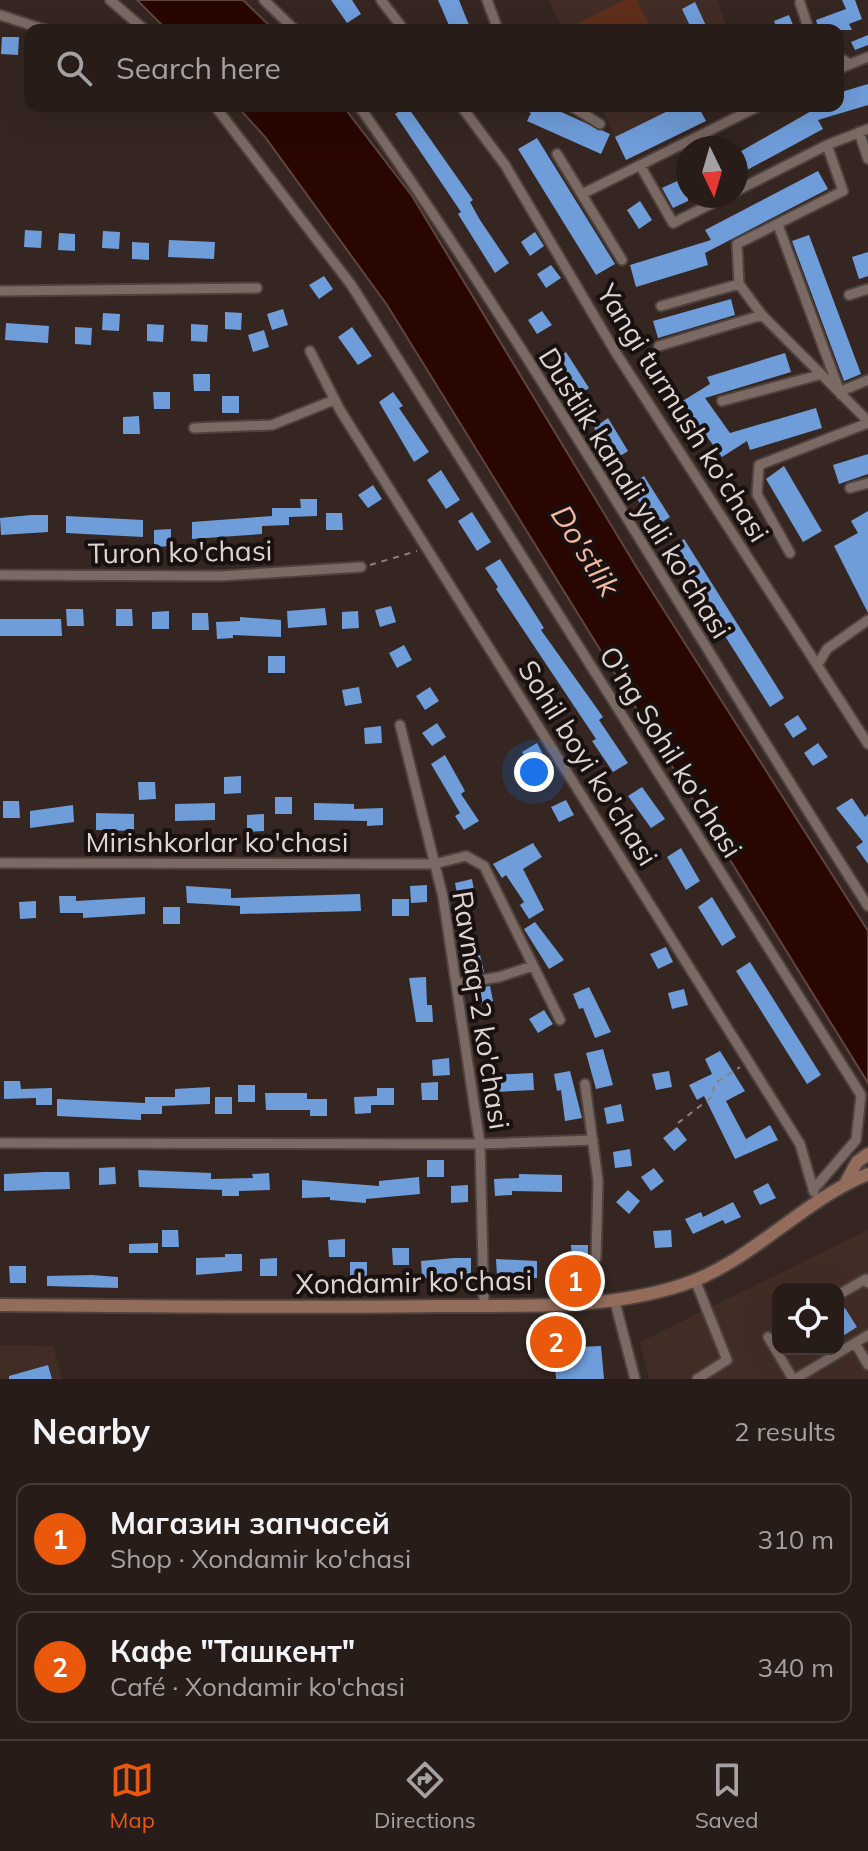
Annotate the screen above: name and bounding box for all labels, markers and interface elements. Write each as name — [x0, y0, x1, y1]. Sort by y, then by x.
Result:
search box — [24, 24, 844, 112]
icon: search — [52, 46, 96, 90]
text: Search here — [116, 49, 281, 87]
north arrow — [676, 136, 748, 208]
street label: Yangi turmush ko'chasi — [589, 277, 777, 548]
street label: Dustlik kanali yuli ko'chasi — [532, 341, 739, 645]
water label: Do'stlik — [543, 498, 630, 605]
street label: Turon ko'chasi — [87, 532, 273, 571]
street label: O'ng Sohil ko'chasi — [592, 640, 751, 864]
street label: Sohil boyi ko'chasi — [511, 653, 666, 872]
your location — [514, 752, 554, 792]
street label: Mirishkorlar ko'chasi — [86, 824, 348, 859]
street label: Ravnaq-2 ko'chasi — [445, 888, 518, 1132]
pin: 1 — [549, 1251, 601, 1311]
street label: Xondamir ko'chasi — [295, 1262, 533, 1301]
map controls — [772, 1283, 844, 1355]
button: locate — [772, 1283, 844, 1355]
pin: 2 — [530, 1312, 582, 1372]
text: Nearby — [32, 1410, 150, 1453]
text: 2 results — [734, 1415, 836, 1448]
text: Магазин запчасей — [110, 1504, 390, 1542]
text: 1 — [52, 1523, 68, 1556]
text: 310 m — [758, 1523, 834, 1556]
text: Shop · Xondamir ko'chasi — [110, 1542, 411, 1575]
text: Кафе "Ташкент" — [110, 1632, 355, 1670]
text: 2 — [52, 1651, 68, 1684]
text: 340 m — [758, 1651, 834, 1684]
text: Café · Xondamir ko'chasi — [110, 1670, 405, 1703]
tab: Map — [110, 1758, 155, 1834]
tab: Directions — [374, 1758, 476, 1834]
tab: Saved — [695, 1758, 758, 1834]

